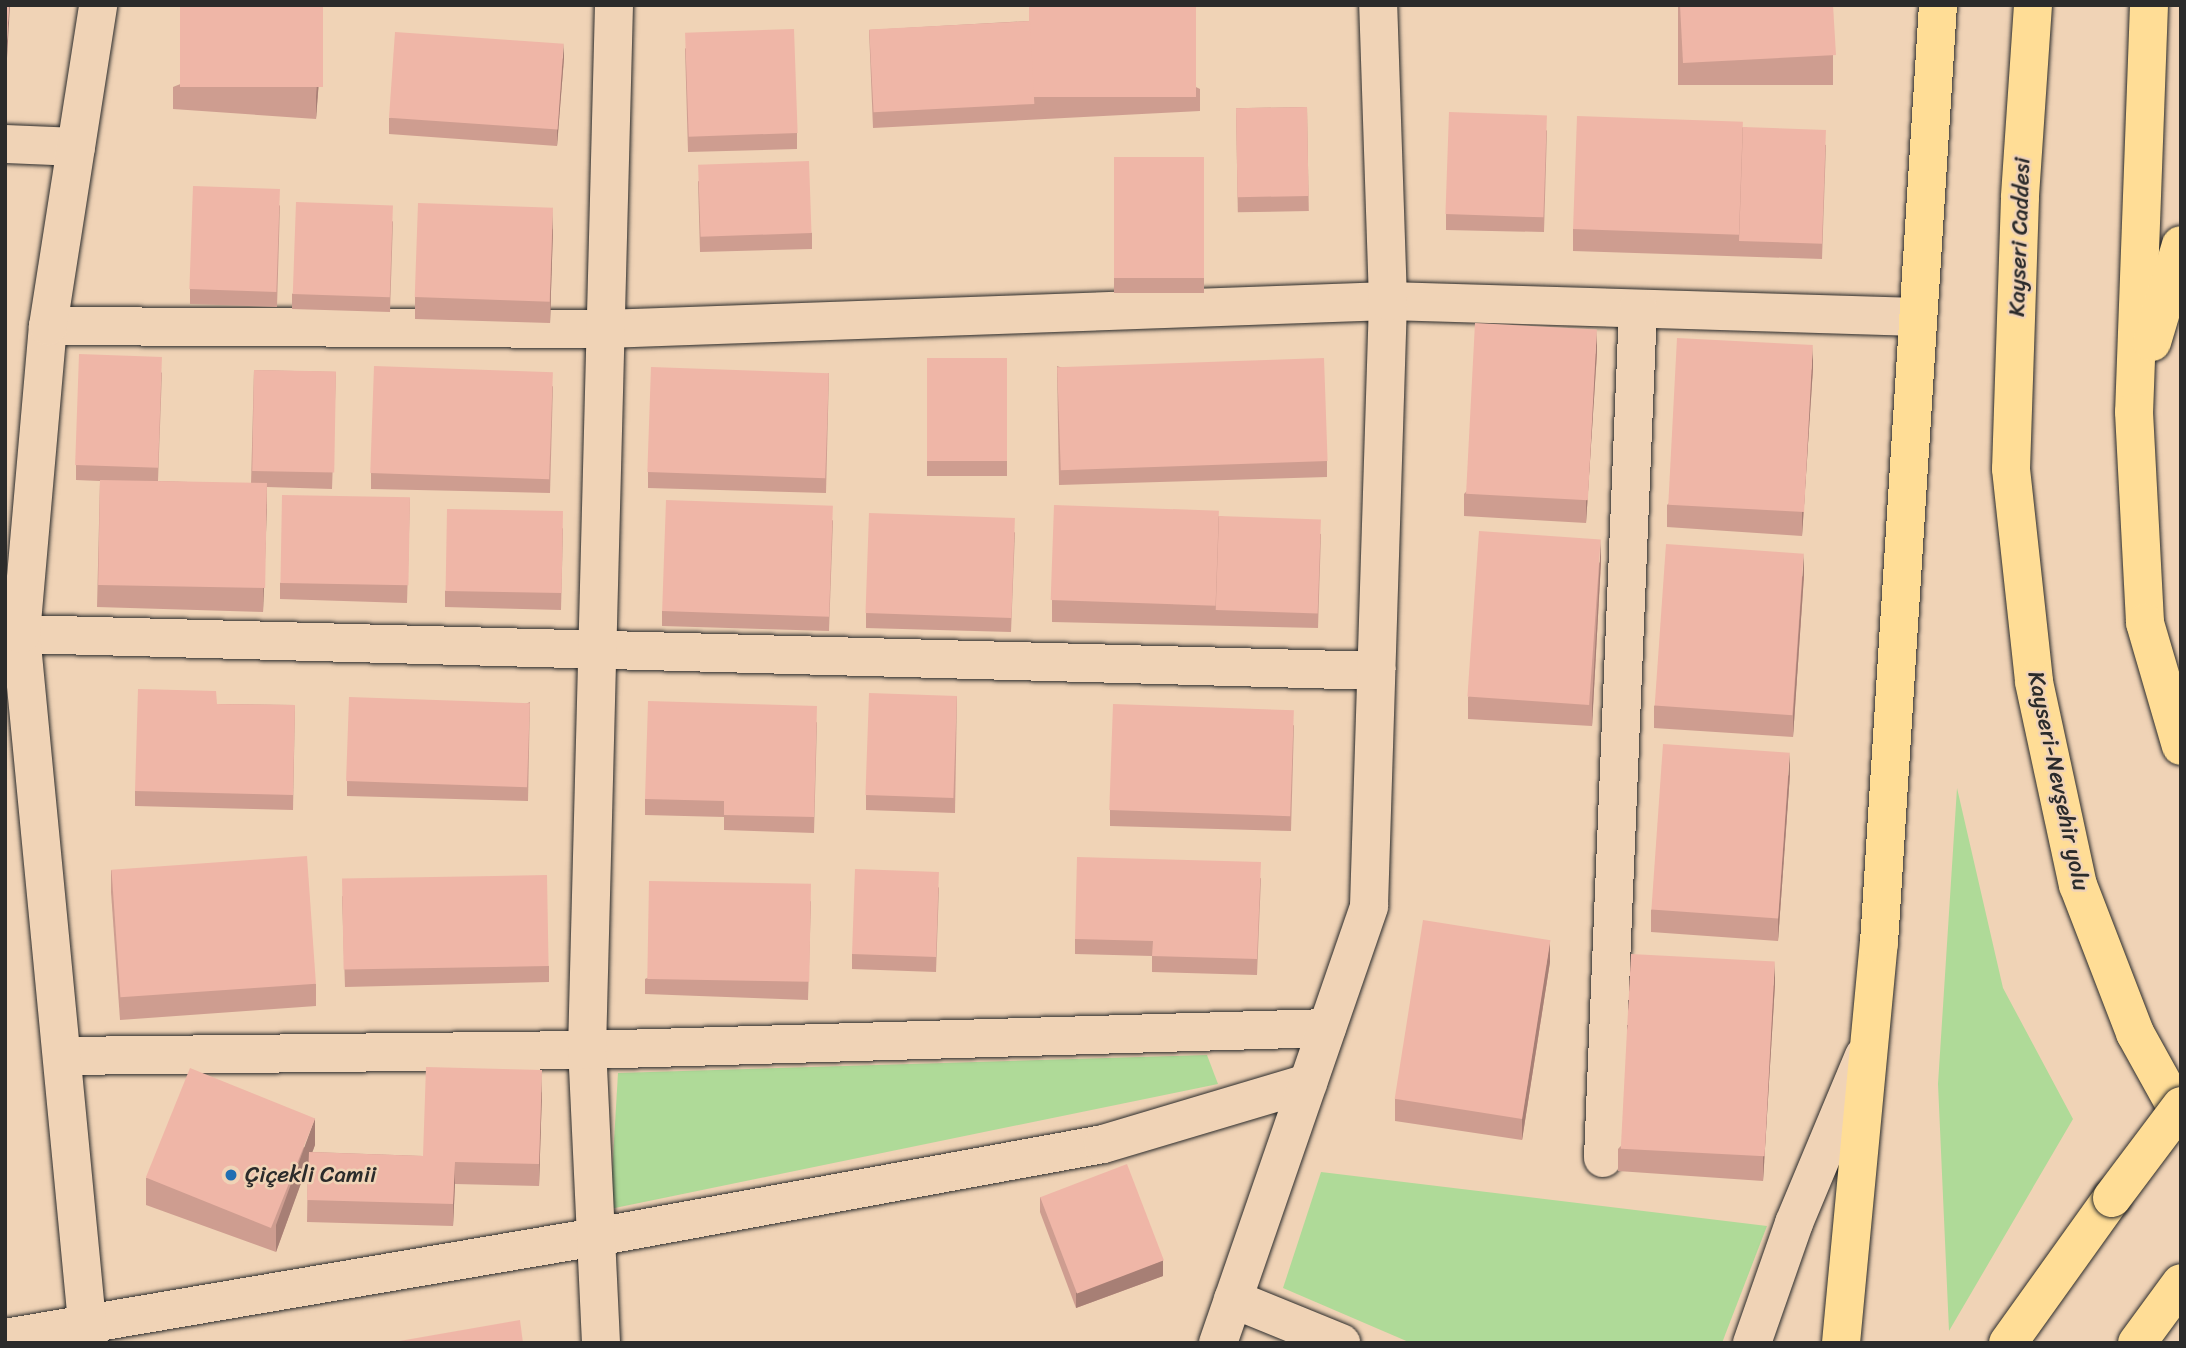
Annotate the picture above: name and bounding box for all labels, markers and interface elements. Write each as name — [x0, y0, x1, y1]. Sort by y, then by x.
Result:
street label: Kayseri Caddesi — [2003, 157, 2037, 317]
street label: Kayseri-Nevşehir yolu — [2021, 669, 2095, 893]
place label: Çiçekli Camii — [245, 1161, 376, 1189]
marker: Çiçekli Camii — [223, 1167, 239, 1183]

